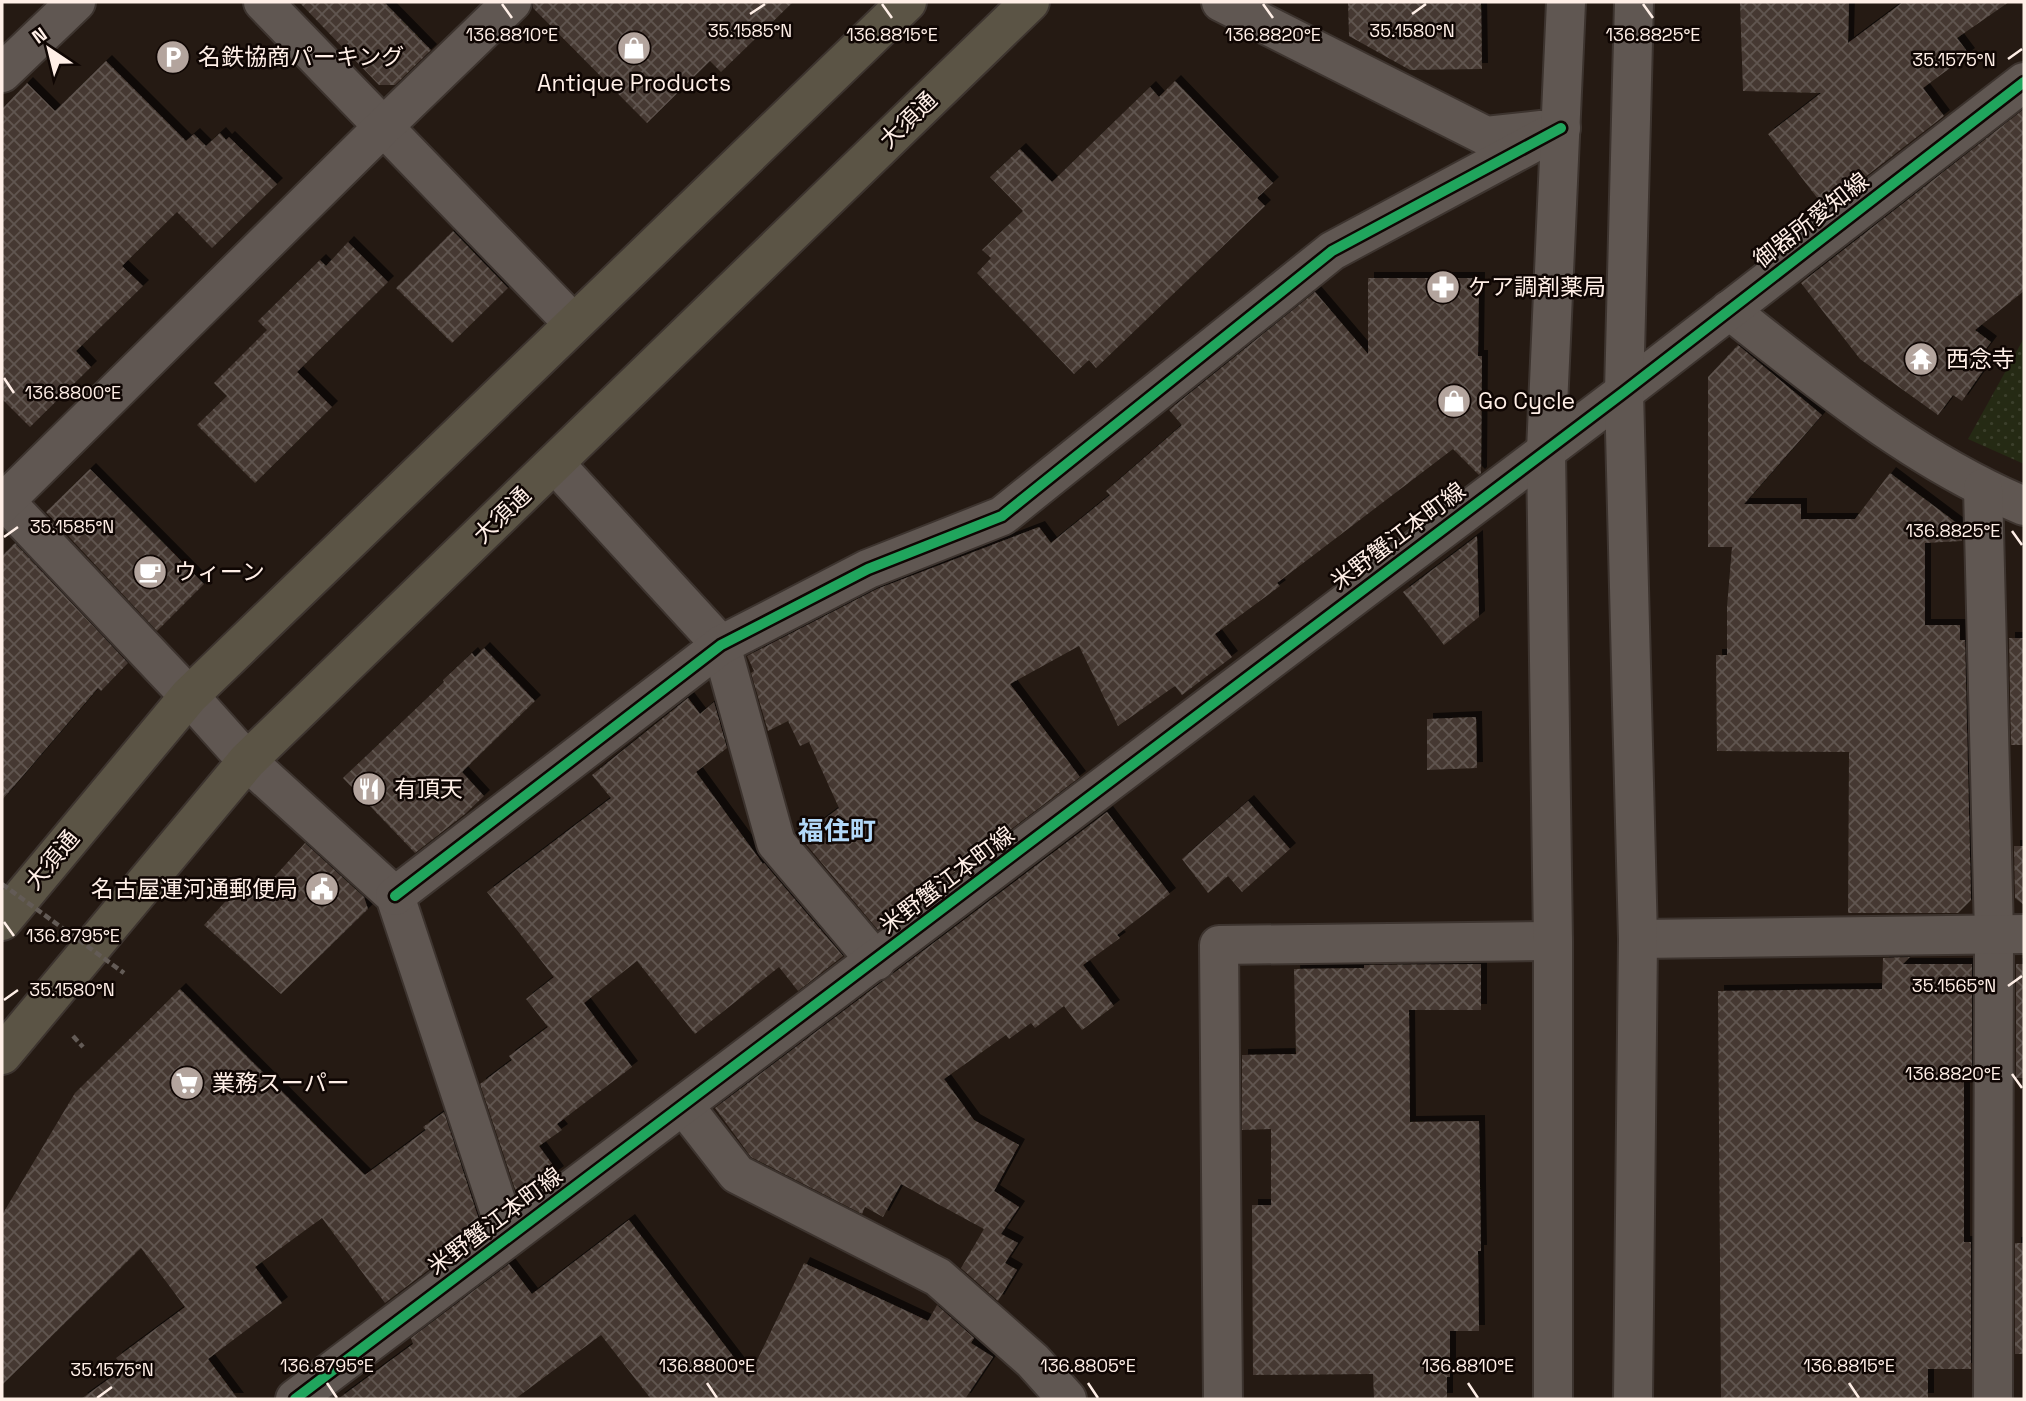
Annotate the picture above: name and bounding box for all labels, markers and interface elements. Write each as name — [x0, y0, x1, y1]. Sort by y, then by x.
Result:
north arrow — [14, 14, 84, 84]
text: 35.1585°N — [708, 19, 792, 42]
text: 35.1580°N — [1369, 19, 1455, 42]
text: N — [27, 22, 52, 49]
text: 136.8810°E — [466, 23, 558, 46]
text: 136.8815°E — [846, 23, 938, 46]
text: 136.8820°E — [1225, 23, 1321, 46]
text: 136.8825°E — [1605, 23, 1701, 46]
shop icon: Antique Products — [615, 29, 653, 67]
parking icon: 名鉄協商パーキング — [154, 38, 192, 76]
place label: 名鉄協商パーキング — [198, 42, 404, 72]
text: 35.1575°N — [1912, 48, 1996, 71]
place label: Antique Products — [537, 68, 731, 98]
street label: 大須通 — [873, 85, 943, 155]
street label: 御器所愛知線 — [1747, 166, 1875, 274]
pharmacy icon: ケア調剤薬局 — [1424, 268, 1462, 306]
place label: ケア調剤薬局 — [1468, 272, 1606, 302]
temple icon: 西念寺 — [1902, 340, 1940, 378]
place label: 西念寺 — [1946, 344, 2015, 374]
text: 136.8800°E — [25, 381, 121, 404]
shop icon: Go Cycle — [1435, 382, 1473, 420]
place label: Go Cycle — [1478, 386, 1575, 416]
street label: 米野蟹江本町線 — [1325, 476, 1471, 596]
street label: 大須通 — [467, 480, 537, 550]
text: 35.1585°N — [30, 515, 114, 538]
text: 136.8825°E — [1905, 519, 2001, 542]
cafe icon: ウィーン — [131, 553, 169, 591]
place label: ウィーン — [174, 557, 265, 587]
restaurant icon: 有頂天 — [350, 770, 388, 808]
place label: 有頂天 — [394, 774, 463, 804]
district label: 福住町 — [798, 814, 876, 848]
street label: 米野蟹江本町線 — [874, 820, 1020, 940]
street label: 大須通 — [18, 824, 86, 896]
public building icon: 名古屋運河通郵便局 — [303, 870, 341, 908]
place label: 名古屋運河通郵便局 — [91, 874, 298, 904]
text: 136.8795°E — [26, 924, 120, 947]
text: 35.1565°N — [1912, 974, 1996, 997]
text: 35.1580°N — [29, 978, 115, 1001]
text: 136.8820°E — [1905, 1062, 2001, 1085]
supermarket icon: 業務スーパー — [168, 1064, 206, 1102]
place label: 業務スーパー — [212, 1068, 350, 1098]
street label: 米野蟹江本町線 — [422, 1161, 568, 1281]
text: 136.8795°E — [280, 1354, 374, 1377]
text: 136.8800°E — [659, 1354, 755, 1377]
text: 136.8805°E — [1040, 1354, 1136, 1377]
text: 136.8810°E — [1422, 1354, 1514, 1377]
text: 136.8815°E — [1803, 1354, 1895, 1377]
text: 35.1575°N — [70, 1358, 154, 1381]

